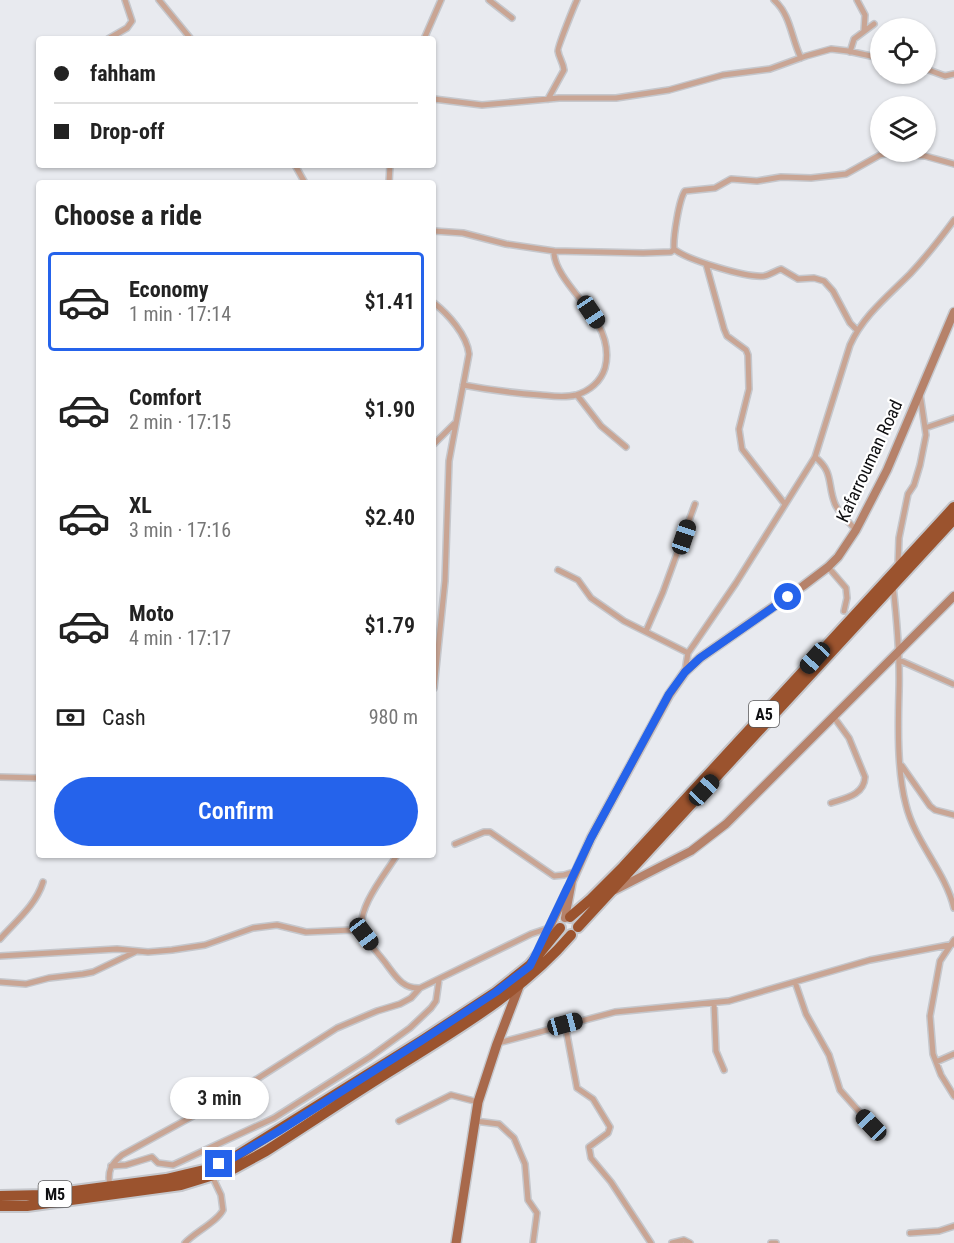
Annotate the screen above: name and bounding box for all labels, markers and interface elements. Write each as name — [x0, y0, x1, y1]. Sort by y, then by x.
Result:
map controls — [870, 18, 936, 162]
button: locate — [870, 18, 936, 84]
text: fahham — [90, 61, 156, 86]
button: layers — [870, 96, 936, 162]
text: Drop-off — [90, 119, 164, 144]
text: Choose a ride — [54, 200, 202, 232]
icon: car — [57, 275, 111, 329]
text: Economy — [129, 277, 209, 302]
text: $1.41 — [364, 289, 415, 314]
car — [573, 292, 609, 332]
text: 1 min · 17:14 — [129, 302, 231, 326]
icon: car — [57, 383, 111, 437]
text: Comfort — [129, 385, 202, 410]
text: $1.90 — [364, 397, 415, 422]
street label: Kafarrouman Road — [831, 397, 907, 525]
text: 2 min · 17:15 — [129, 410, 231, 434]
icon: car — [57, 491, 111, 545]
text: XL — [129, 493, 152, 518]
text: $2.40 — [364, 505, 415, 530]
car — [670, 517, 698, 557]
text: 3 min · 17:16 — [129, 518, 231, 542]
route start — [774, 583, 801, 610]
icon: car — [57, 599, 111, 653]
text: Moto — [129, 601, 174, 626]
text: $1.79 — [364, 613, 415, 638]
text: 4 min · 17:17 — [129, 626, 231, 650]
car — [796, 639, 834, 677]
icon: cash — [54, 701, 87, 734]
road number: A5 — [749, 701, 779, 727]
text: Cash — [102, 705, 146, 730]
text: 980 m — [369, 705, 418, 729]
car — [685, 771, 723, 809]
button: Confirm — [54, 777, 418, 846]
car — [346, 914, 382, 954]
car — [545, 1011, 585, 1037]
callout: 3 min — [170, 1077, 268, 1119]
text: 3 min — [197, 1086, 242, 1110]
car — [852, 1106, 890, 1144]
route end — [205, 1150, 232, 1177]
road number: M5 — [38, 1181, 72, 1207]

